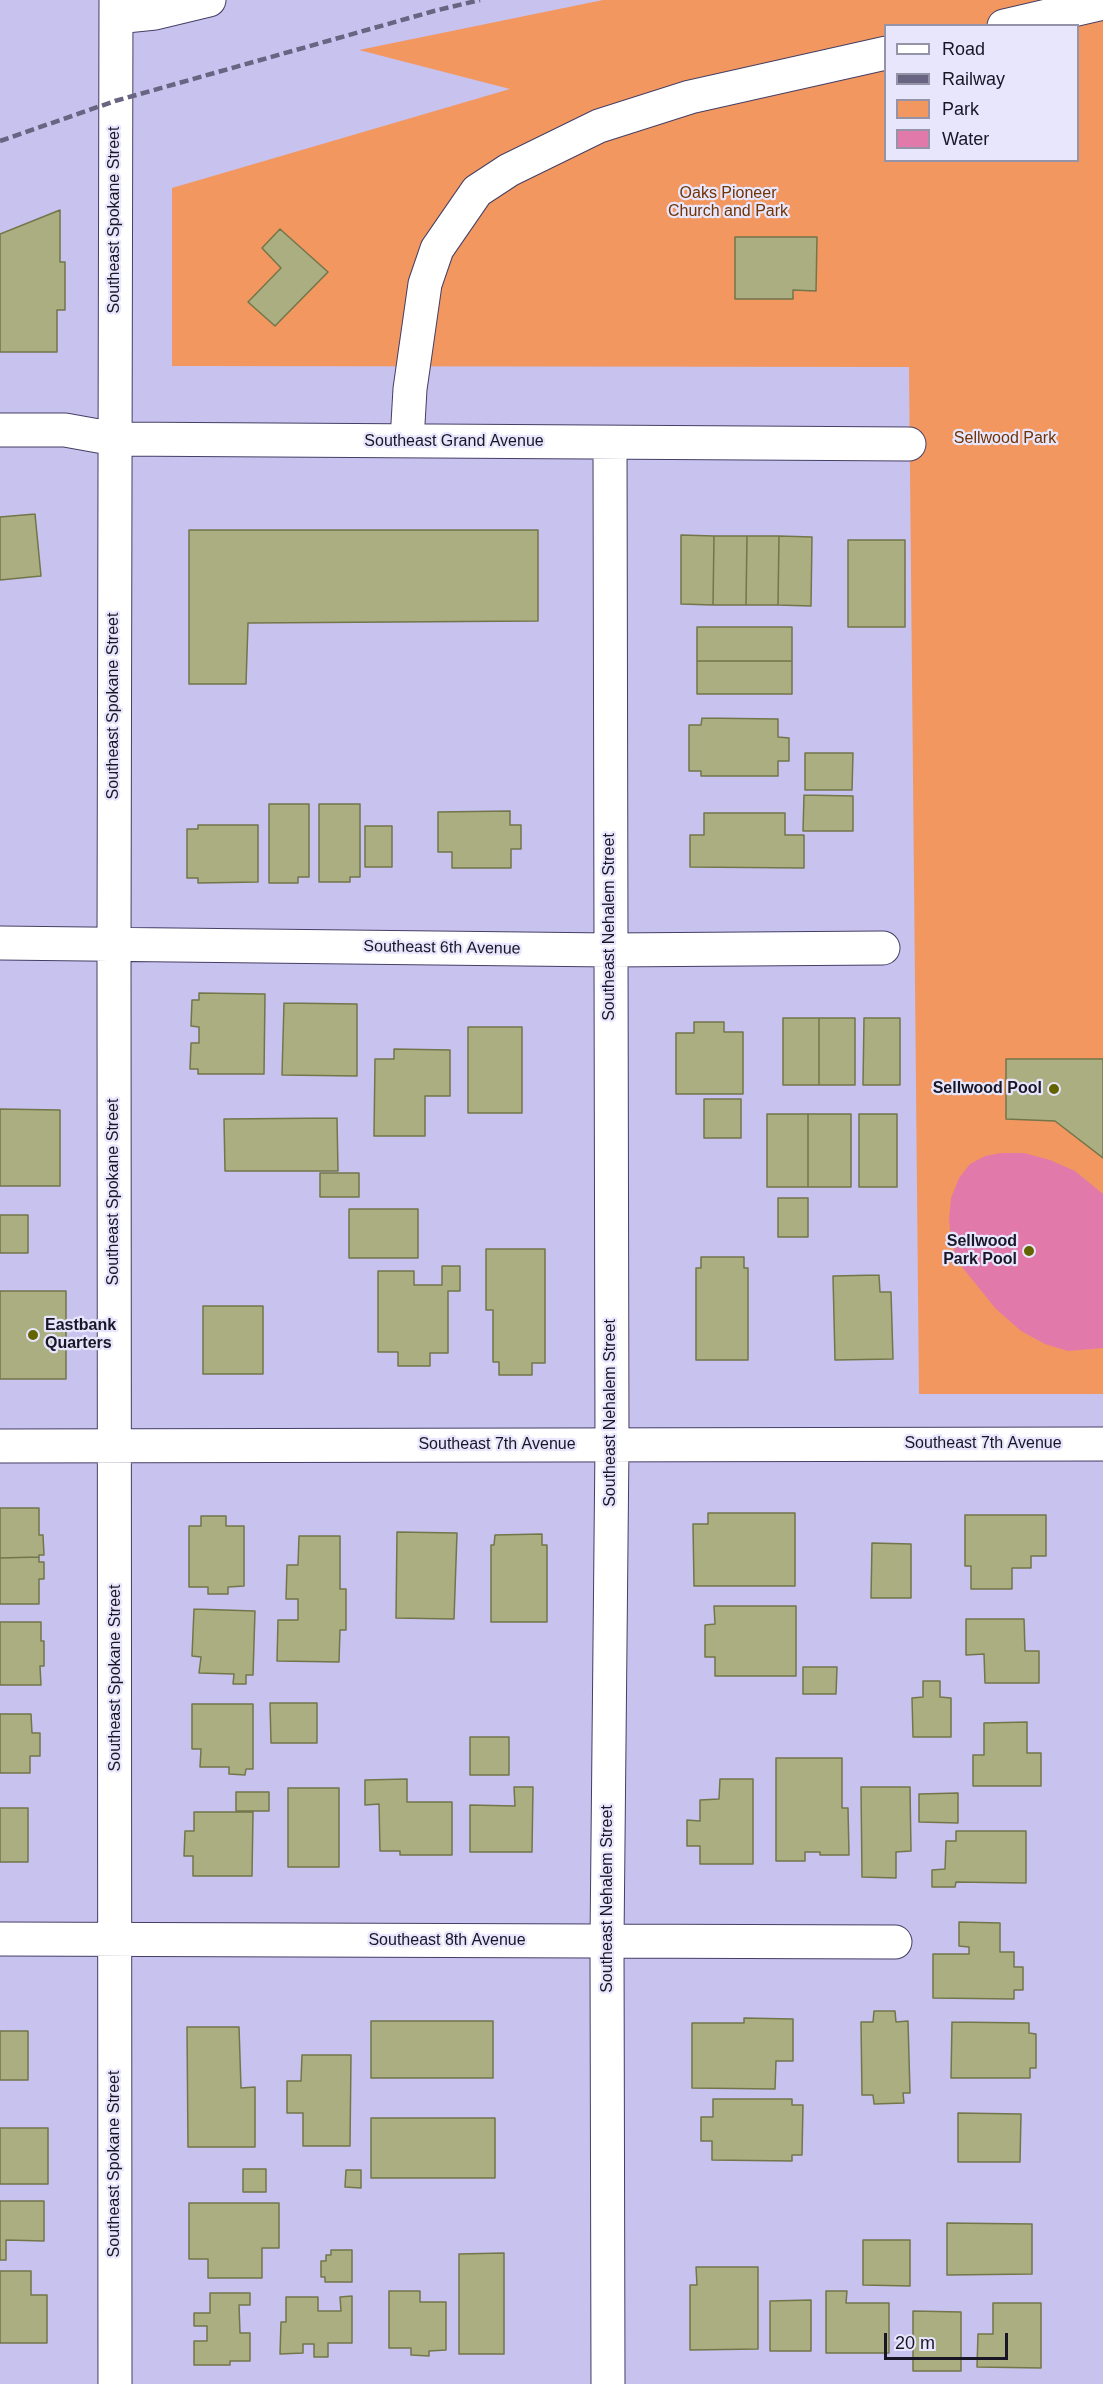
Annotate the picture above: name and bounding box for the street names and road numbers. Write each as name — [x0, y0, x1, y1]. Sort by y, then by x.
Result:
street label: Southeast Spokane Street — [105, 127, 125, 313]
street label: Southeast Grand Avenue — [364, 432, 544, 452]
street label: Southeast Spokane Street — [104, 613, 124, 799]
street label: Southeast Nehalem Street — [600, 833, 620, 1021]
street label: Southeast 6th Avenue — [363, 937, 521, 959]
street label: Southeast Spokane Street — [104, 1099, 124, 1285]
street label: Southeast Nehalem Street — [601, 1319, 621, 1507]
street label: Southeast 7th Avenue — [904, 1434, 1062, 1454]
street label: Southeast 7th Avenue — [418, 1435, 576, 1455]
street label: Southeast Spokane Street — [106, 1585, 126, 1771]
street label: Southeast Nehalem Street — [598, 1805, 618, 1993]
street label: Southeast 8th Avenue — [368, 1931, 526, 1951]
street label: Southeast Spokane Street — [105, 2071, 125, 2257]

